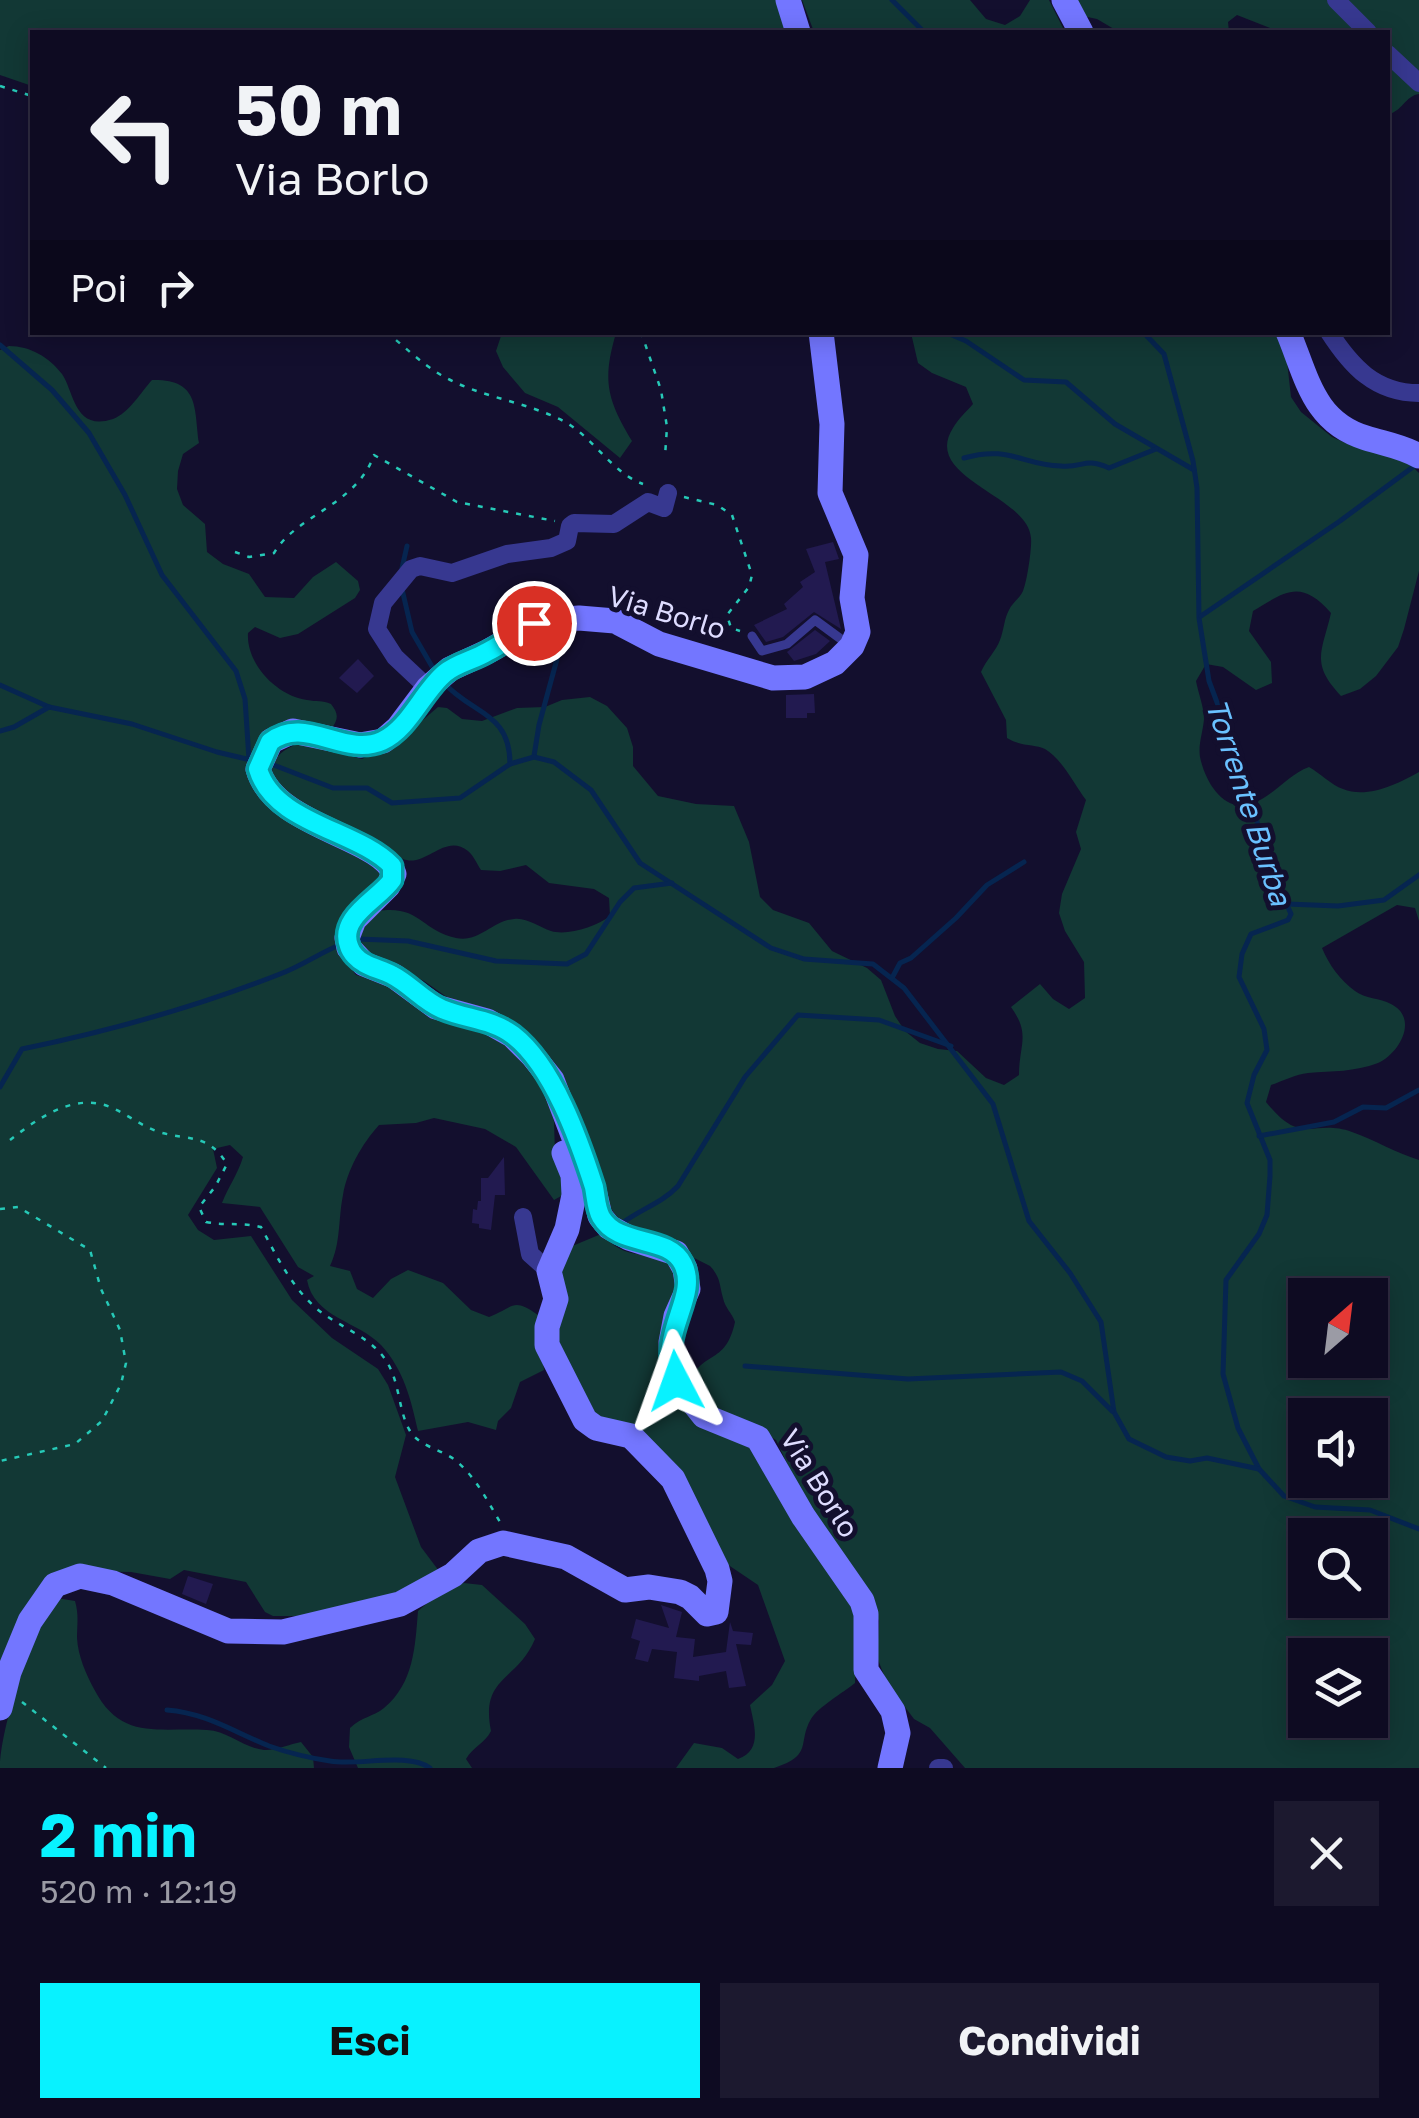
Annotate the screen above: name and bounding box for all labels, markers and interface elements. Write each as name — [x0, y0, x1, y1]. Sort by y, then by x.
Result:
text: 50 m — [235, 66, 402, 150]
icon: left — [70, 70, 200, 200]
text: Via Borlo — [235, 151, 430, 205]
icon: right — [148, 260, 203, 315]
text: Poi — [70, 265, 128, 310]
street label: Via Borlo — [604, 579, 730, 645]
pin — [492, 581, 577, 666]
icon: arrive — [507, 596, 562, 651]
water label: Torrente Burba — [1199, 694, 1300, 911]
north arrow — [1288, 1278, 1388, 1378]
map controls — [1288, 1278, 1388, 1738]
position arrow — [624, 1329, 728, 1433]
button: sound — [1288, 1398, 1388, 1498]
street label: Via Borlo — [774, 1423, 866, 1543]
button: search — [1288, 1518, 1388, 1618]
button: layers — [1288, 1638, 1388, 1738]
text: 2 min — [40, 1798, 197, 1870]
button: close — [1274, 1801, 1379, 1906]
text: 520 m · 12:19 — [40, 1872, 237, 1910]
button: Esci — [40, 1983, 700, 2098]
button: Condividi — [720, 1983, 1379, 2098]

